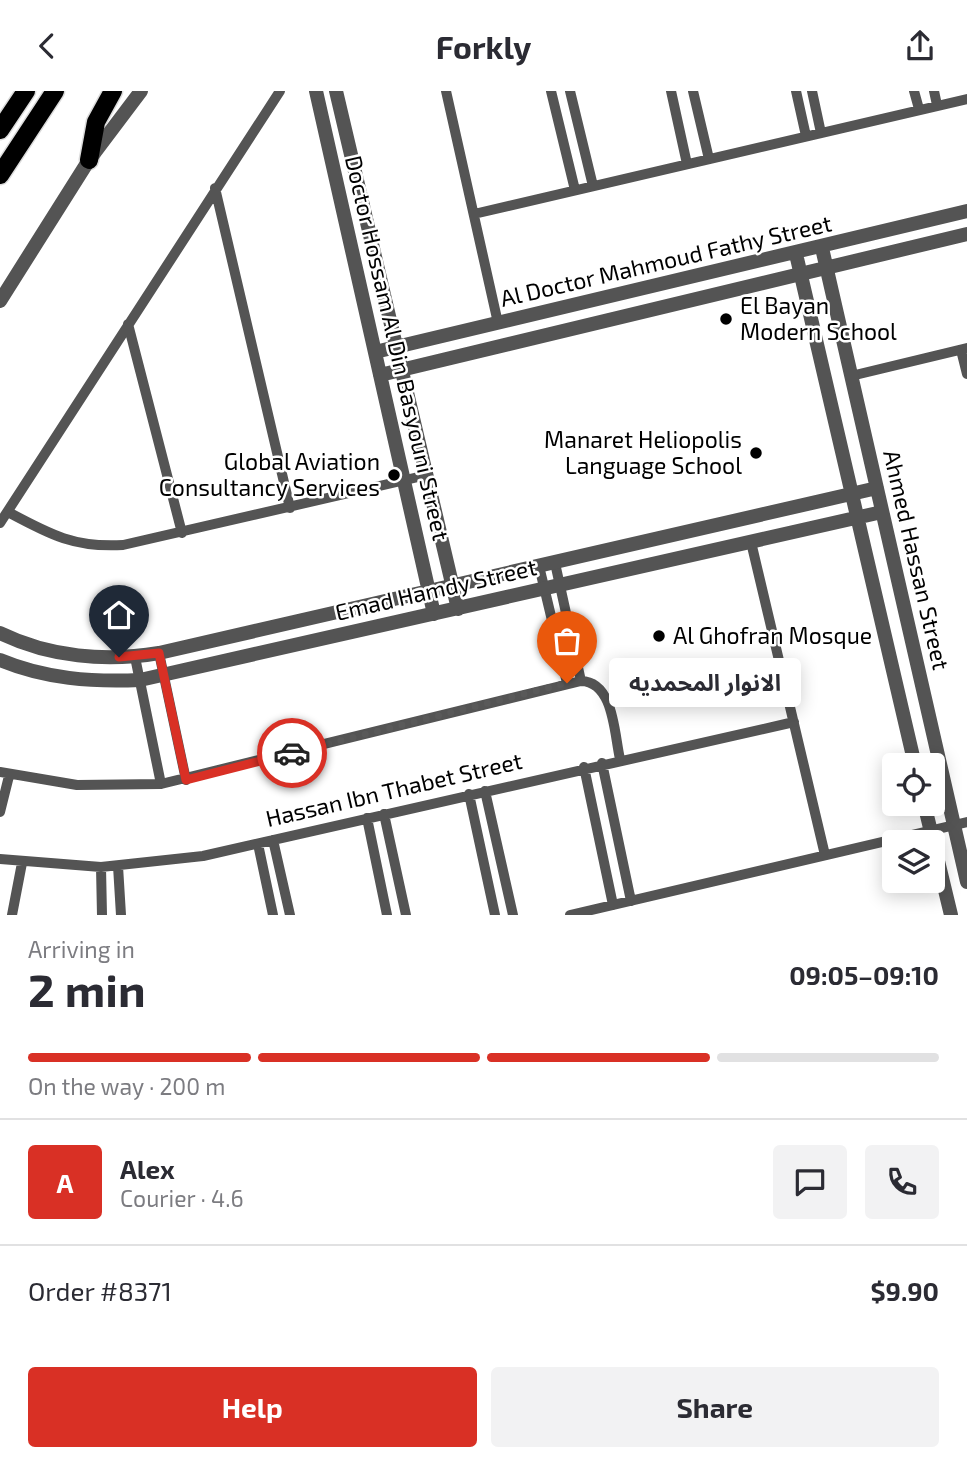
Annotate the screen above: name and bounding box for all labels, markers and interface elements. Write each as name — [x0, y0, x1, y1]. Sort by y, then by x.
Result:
icon: back — [28, 27, 66, 65]
text: Forkly — [436, 27, 531, 65]
icon: share — [901, 27, 939, 65]
street label: Doctor Hossam Al Din Basyouni Street — [340, 152, 456, 543]
street label: Al Doctor Mahmoud Fathy Street — [497, 208, 834, 312]
place label: El Bayan Modern School — [740, 291, 897, 345]
marker: El Bayan Modern School — [718, 311, 734, 327]
place label: Manaret Heliopolis Language School — [544, 425, 742, 479]
marker: Manaret Heliopolis Language School — [748, 445, 764, 461]
place label: Global Aviation Consultancy Services — [159, 447, 380, 501]
street label: Ahmed Hassan Street — [878, 447, 956, 673]
marker: Global Aviation Consultancy Services — [386, 467, 402, 483]
street label: Emad Hamdy Street — [332, 552, 540, 626]
pin — [89, 585, 149, 657]
icon: home — [100, 596, 138, 634]
pin — [537, 611, 597, 683]
place label: Al Ghofran Mosque — [673, 621, 872, 649]
icon: bag — [548, 622, 586, 660]
marker: Al Ghofran Mosque — [651, 628, 667, 644]
callout: الانوار المحمديه — [609, 659, 802, 707]
text: الانوار المحمديه — [629, 668, 781, 696]
courier — [257, 718, 327, 788]
icon: car — [273, 734, 311, 772]
street label: Hassan Ibn Thabet Street — [263, 746, 525, 832]
map controls — [882, 753, 945, 893]
button: locate — [882, 753, 945, 816]
button: layers — [882, 830, 945, 893]
text: Arriving in — [28, 935, 135, 963]
text: 09:05–09:10 — [789, 959, 939, 990]
text: 2 min — [28, 961, 146, 1016]
text: On the way · 200 m — [28, 1072, 225, 1100]
button: chat — [773, 1145, 847, 1219]
button: phone — [865, 1145, 939, 1219]
text: Alex — [120, 1153, 175, 1184]
text: A — [57, 1167, 73, 1198]
text: Courier · 4.6 — [120, 1184, 244, 1212]
text: Order #8371 — [28, 1275, 172, 1306]
text: $9.90 — [870, 1275, 939, 1306]
button: Help — [28, 1367, 477, 1447]
button: Share — [491, 1367, 939, 1447]

